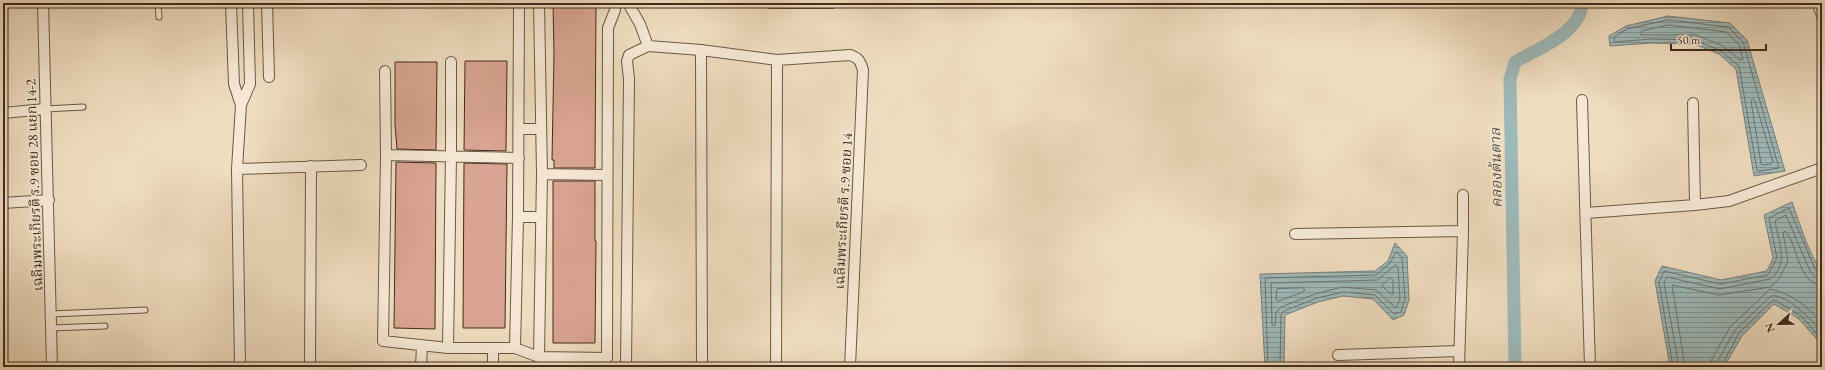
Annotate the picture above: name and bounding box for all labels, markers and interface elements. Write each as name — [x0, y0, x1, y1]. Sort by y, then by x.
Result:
scale bar — [1671, 26, 1766, 52]
text: 50 m — [1677, 32, 1701, 48]
street label: เฉลิมพระเกียรติ ร.9 ซอย 28 แยก 14-2 — [21, 78, 47, 291]
water label: คลองต้นตาล — [1485, 127, 1506, 208]
street label: เฉลิมพระเกียรติ ร.9 ซอย 14 — [830, 132, 856, 290]
north arrow — [1759, 304, 1799, 344]
text: N — [1762, 321, 1778, 334]

